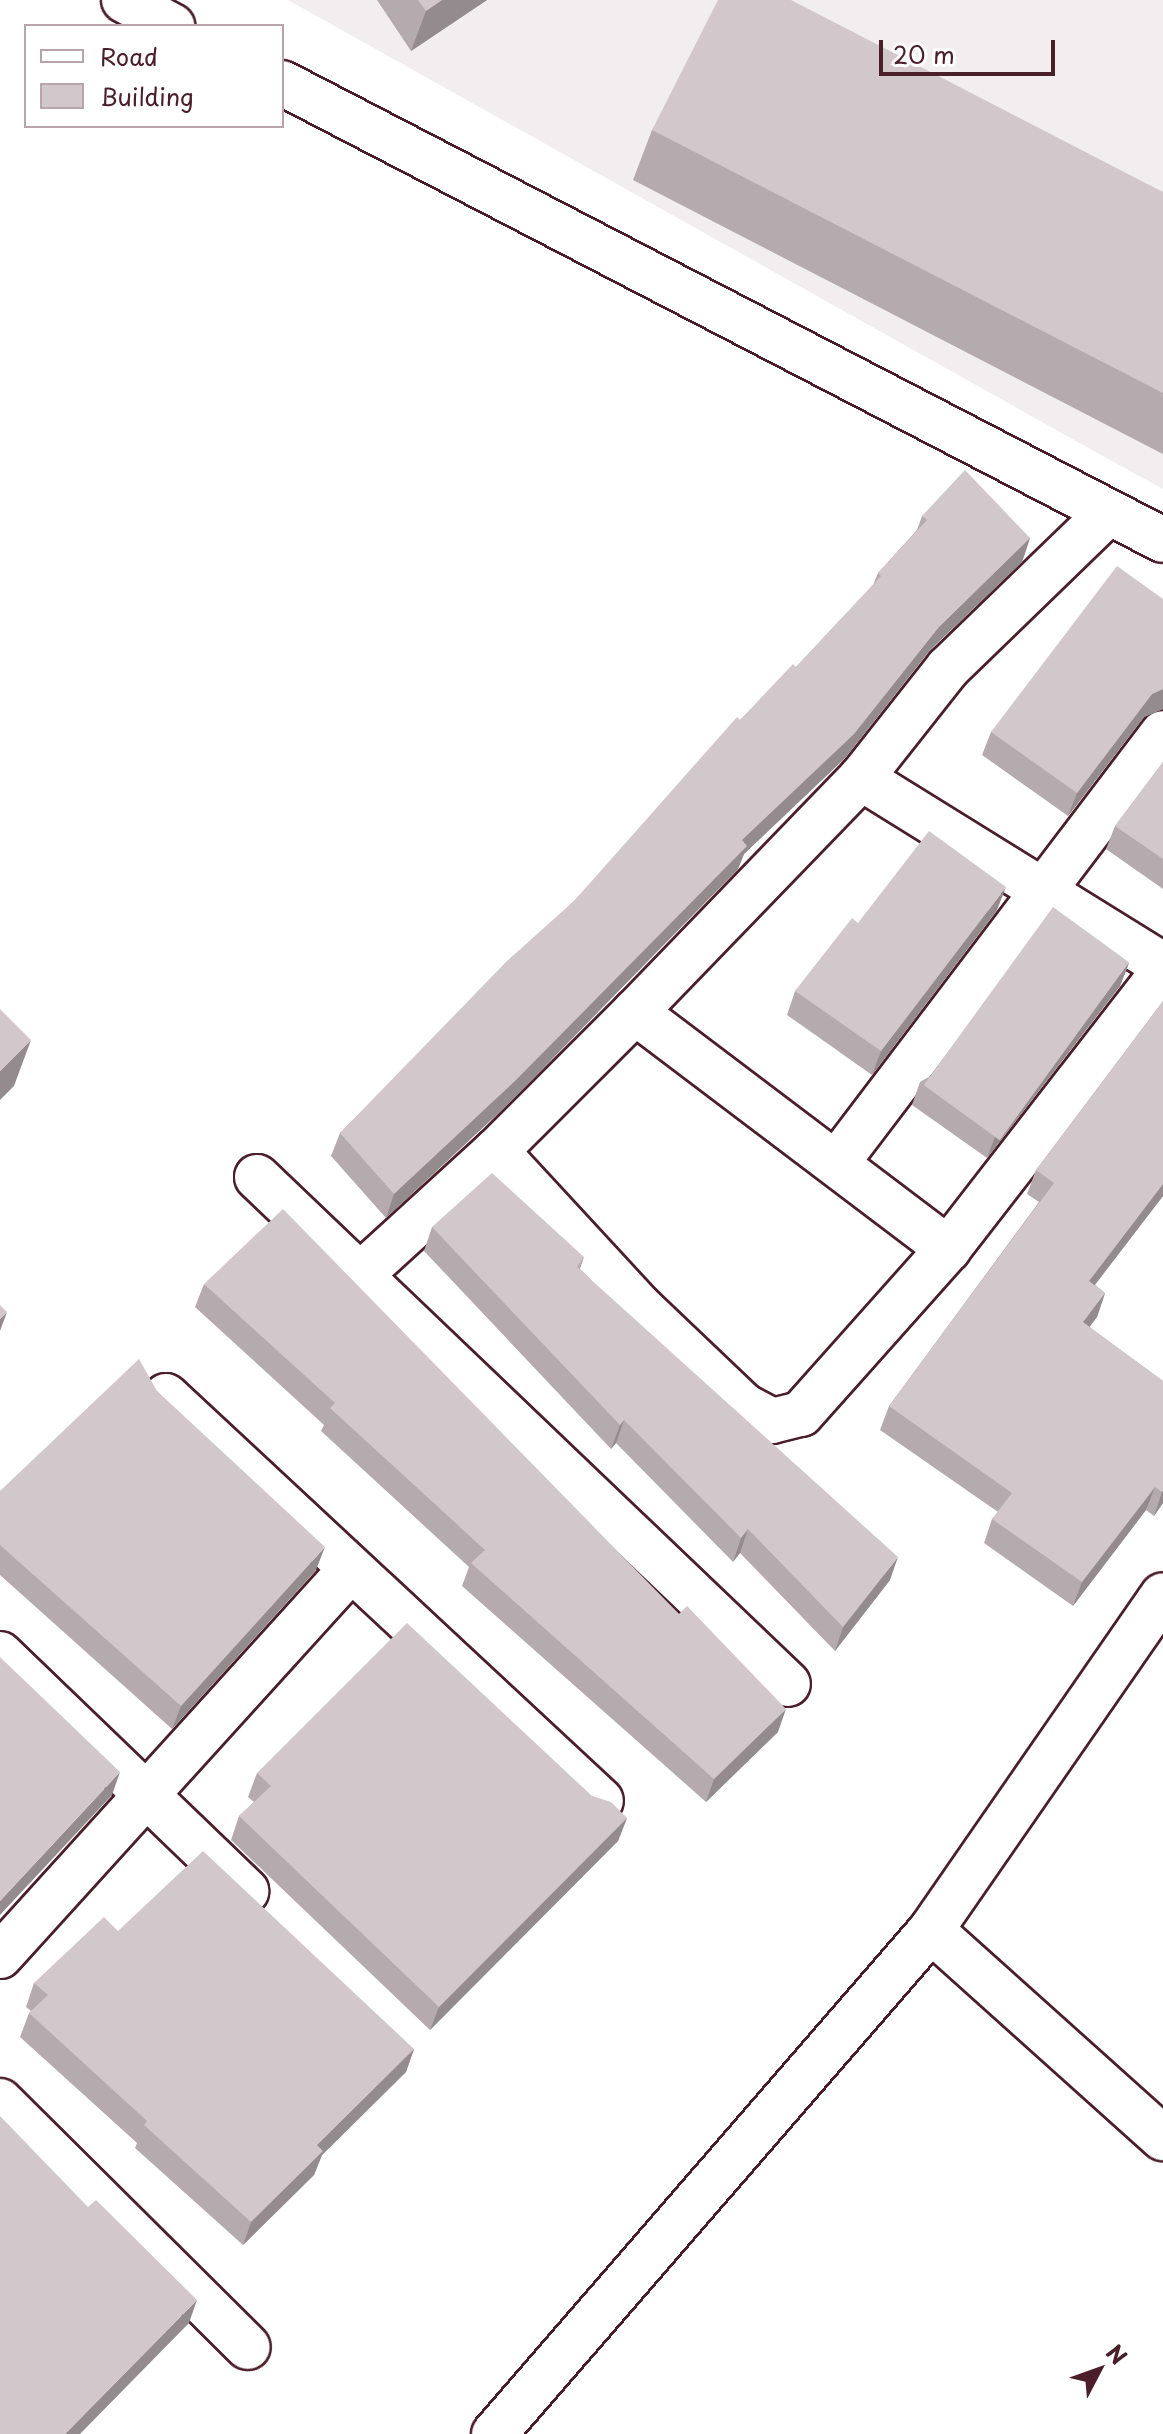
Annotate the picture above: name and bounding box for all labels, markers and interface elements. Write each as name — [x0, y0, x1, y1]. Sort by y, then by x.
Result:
legend — [24, 24, 284, 128]
scale bar — [883, 24, 1059, 74]
text: 20 m — [893, 36, 955, 72]
text: Road — [100, 38, 158, 74]
text: Building — [100, 78, 194, 114]
north arrow — [1059, 2330, 1139, 2410]
text: N — [1099, 2337, 1136, 2371]

